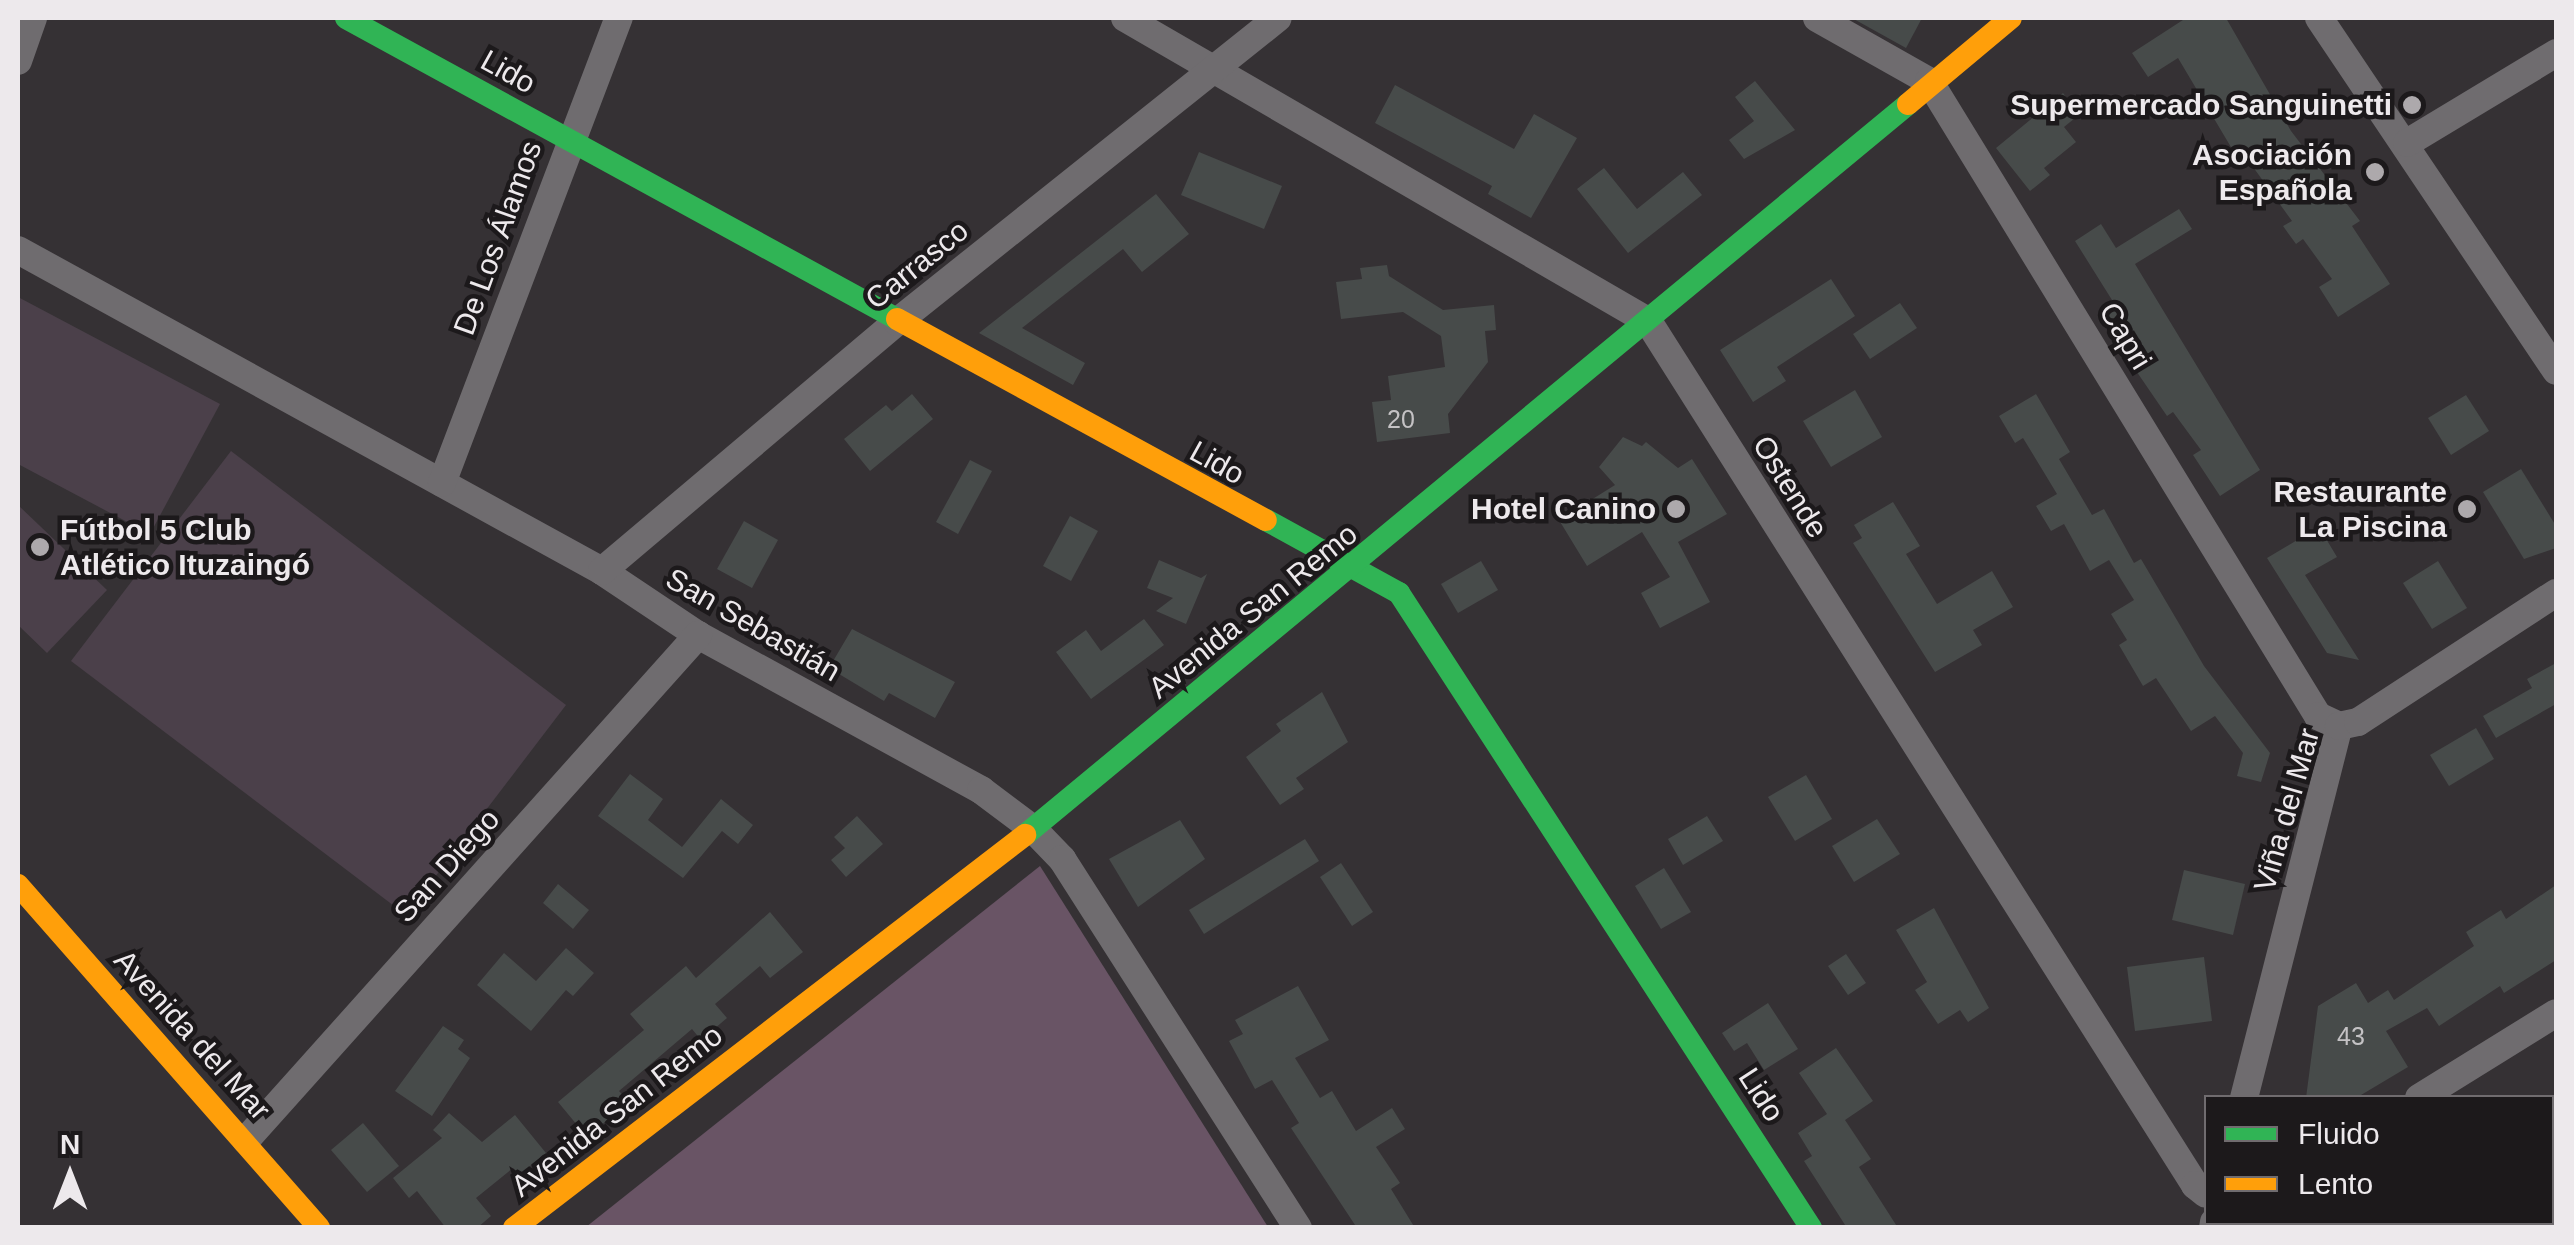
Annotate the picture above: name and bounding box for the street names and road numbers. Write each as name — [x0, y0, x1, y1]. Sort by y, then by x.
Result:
street label: Lido — [474, 43, 542, 101]
street label: De Los Álamos — [446, 136, 550, 340]
street label: Carrasco — [858, 213, 976, 317]
street label: Capri — [2091, 296, 2159, 376]
street label: Ostende — [1745, 429, 1835, 545]
street label: Lido — [1183, 434, 1251, 492]
street label: Avenida San Remo — [1141, 516, 1365, 706]
street label: San Sebastián — [659, 561, 847, 689]
street label: Viña del Mar — [2247, 724, 2327, 896]
street label: San Diego — [387, 802, 507, 930]
street label: Avenida del Mar — [106, 943, 278, 1127]
street label: Avenida San Remo — [504, 1017, 730, 1205]
street label: Lido — [1730, 1061, 1792, 1129]

